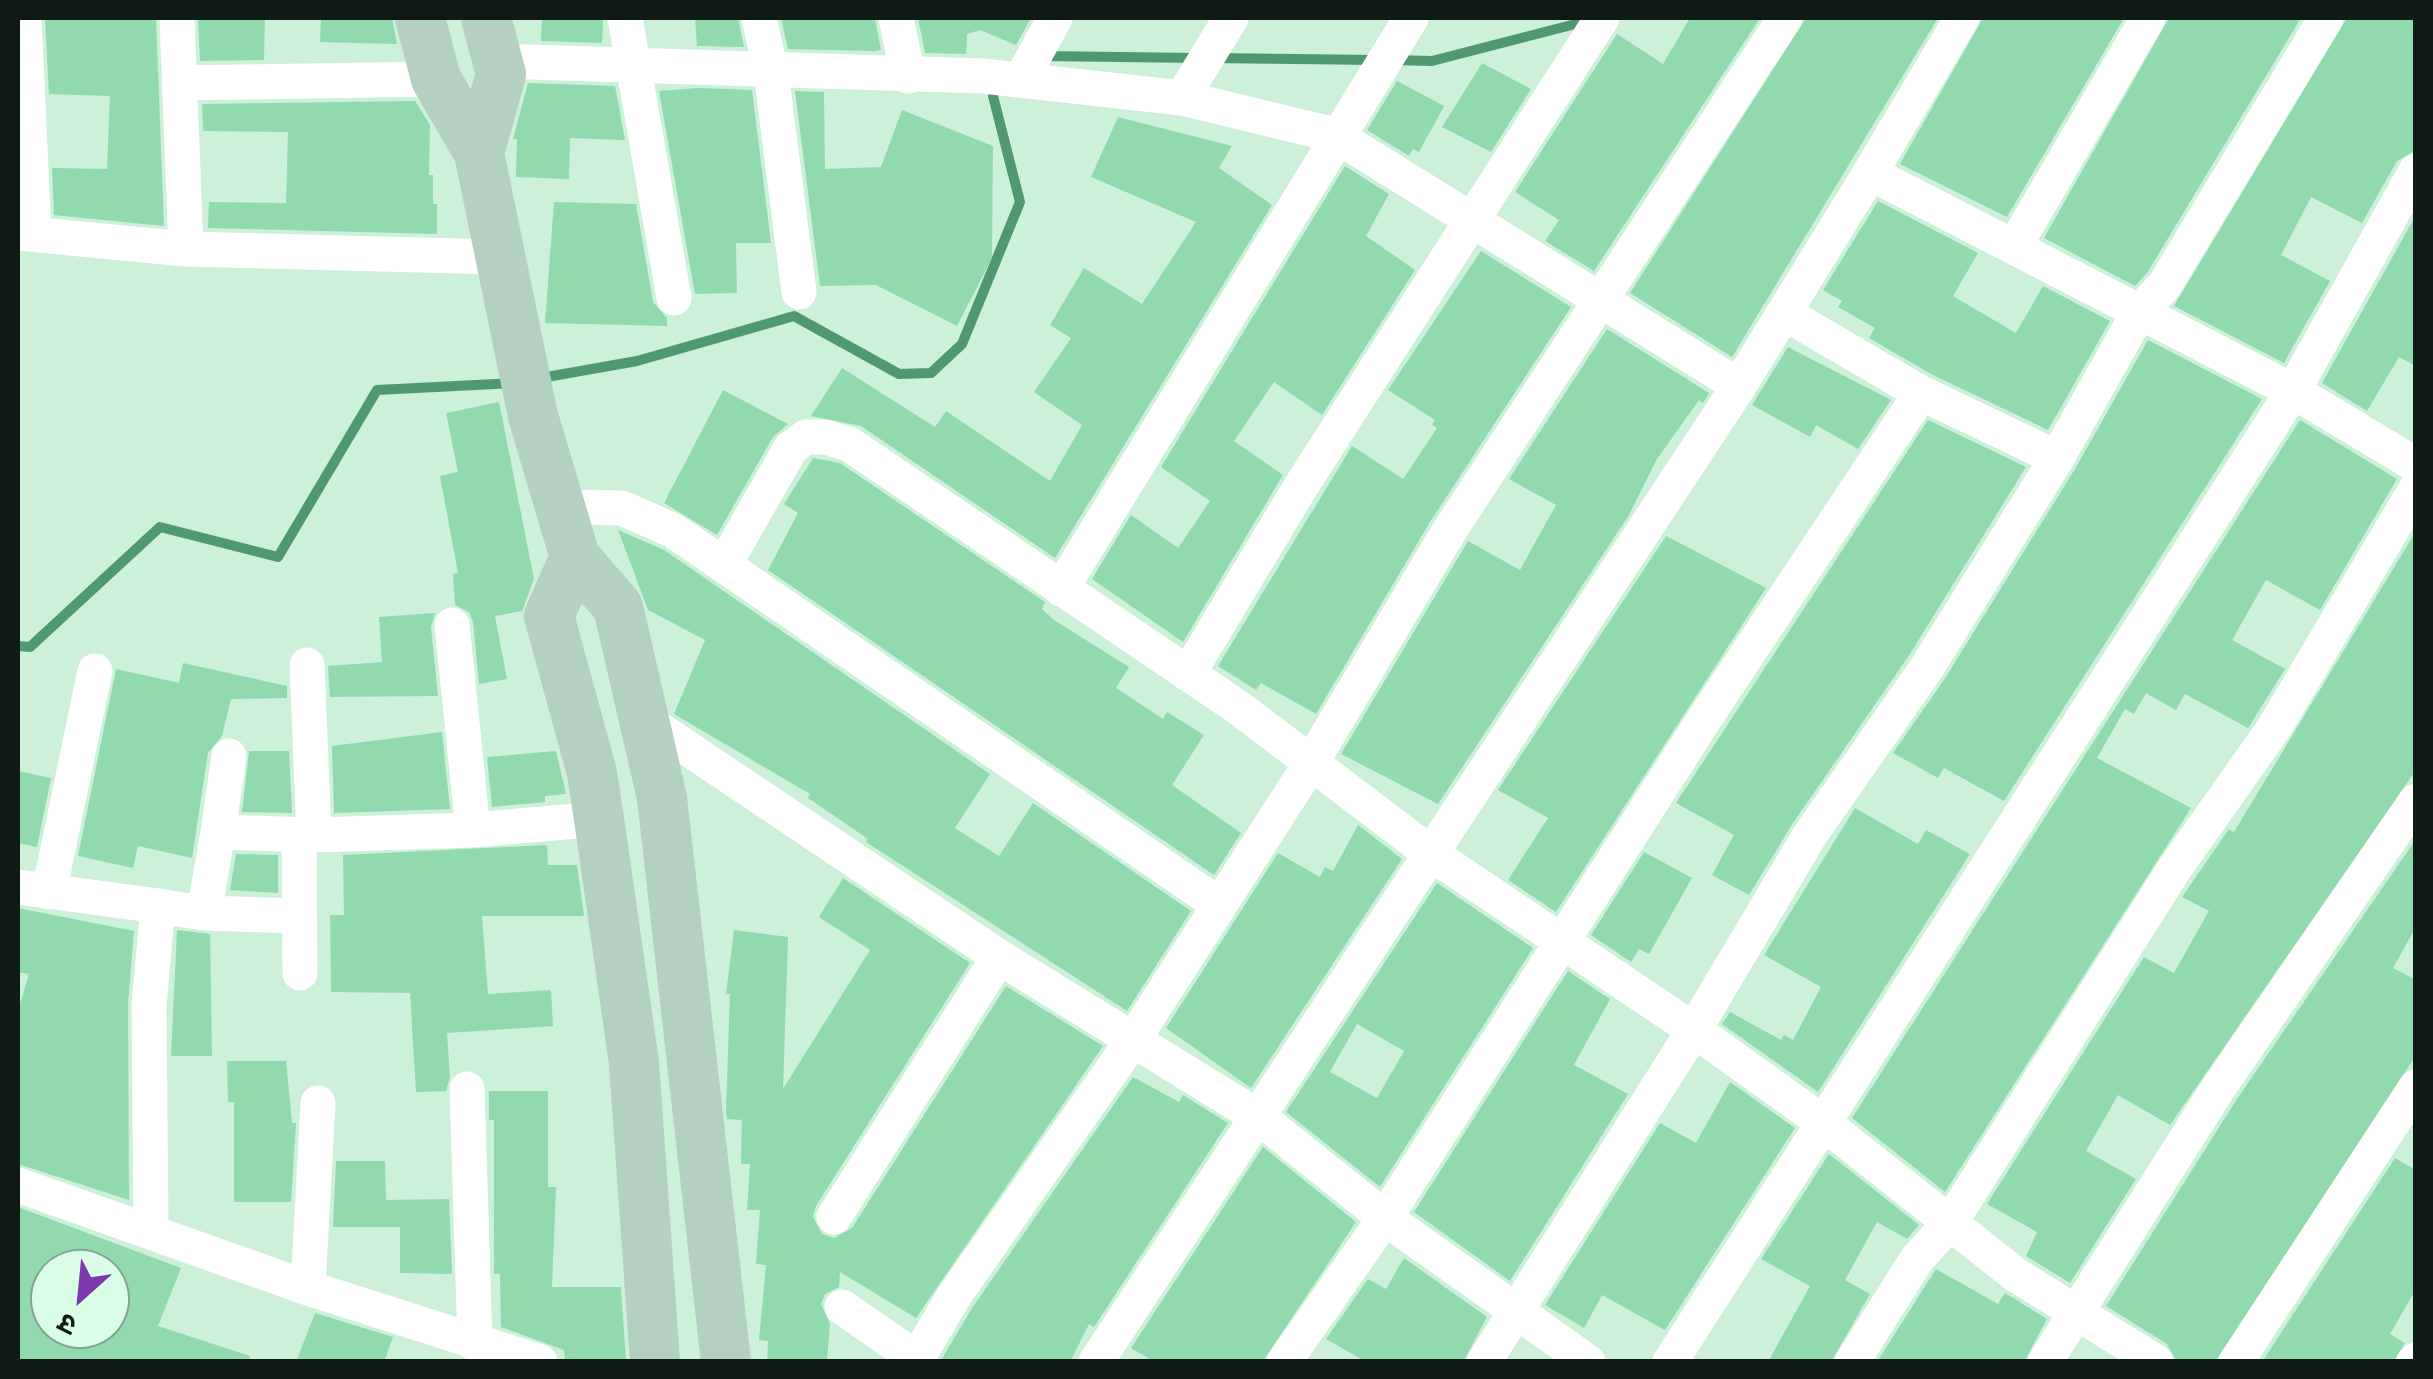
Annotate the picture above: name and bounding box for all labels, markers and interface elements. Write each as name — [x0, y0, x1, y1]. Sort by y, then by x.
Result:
north arrow — [30, 1249, 130, 1349]
text: उ — [53, 1307, 81, 1342]

